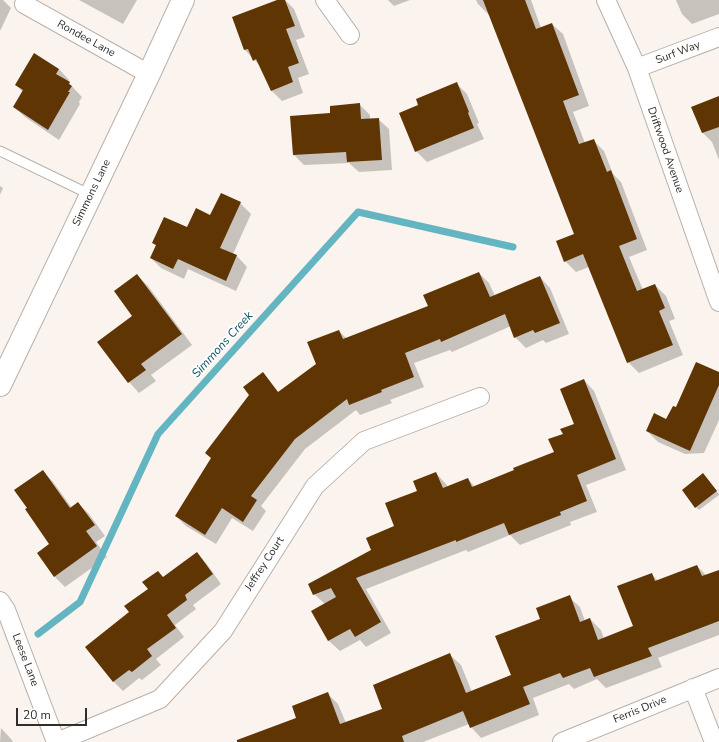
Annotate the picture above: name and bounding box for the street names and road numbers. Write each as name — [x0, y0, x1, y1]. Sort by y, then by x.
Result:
street label: Rondee Lane — [55, 18, 117, 60]
street label: Surf Way — [654, 38, 702, 68]
street label: Driftwood Avenue — [644, 105, 686, 195]
street label: Simmons Lane — [70, 158, 114, 228]
street label: Jeffrey Court — [243, 534, 287, 594]
street label: Leese Lane — [9, 632, 41, 688]
street label: Ferris Drive — [611, 693, 669, 727]

